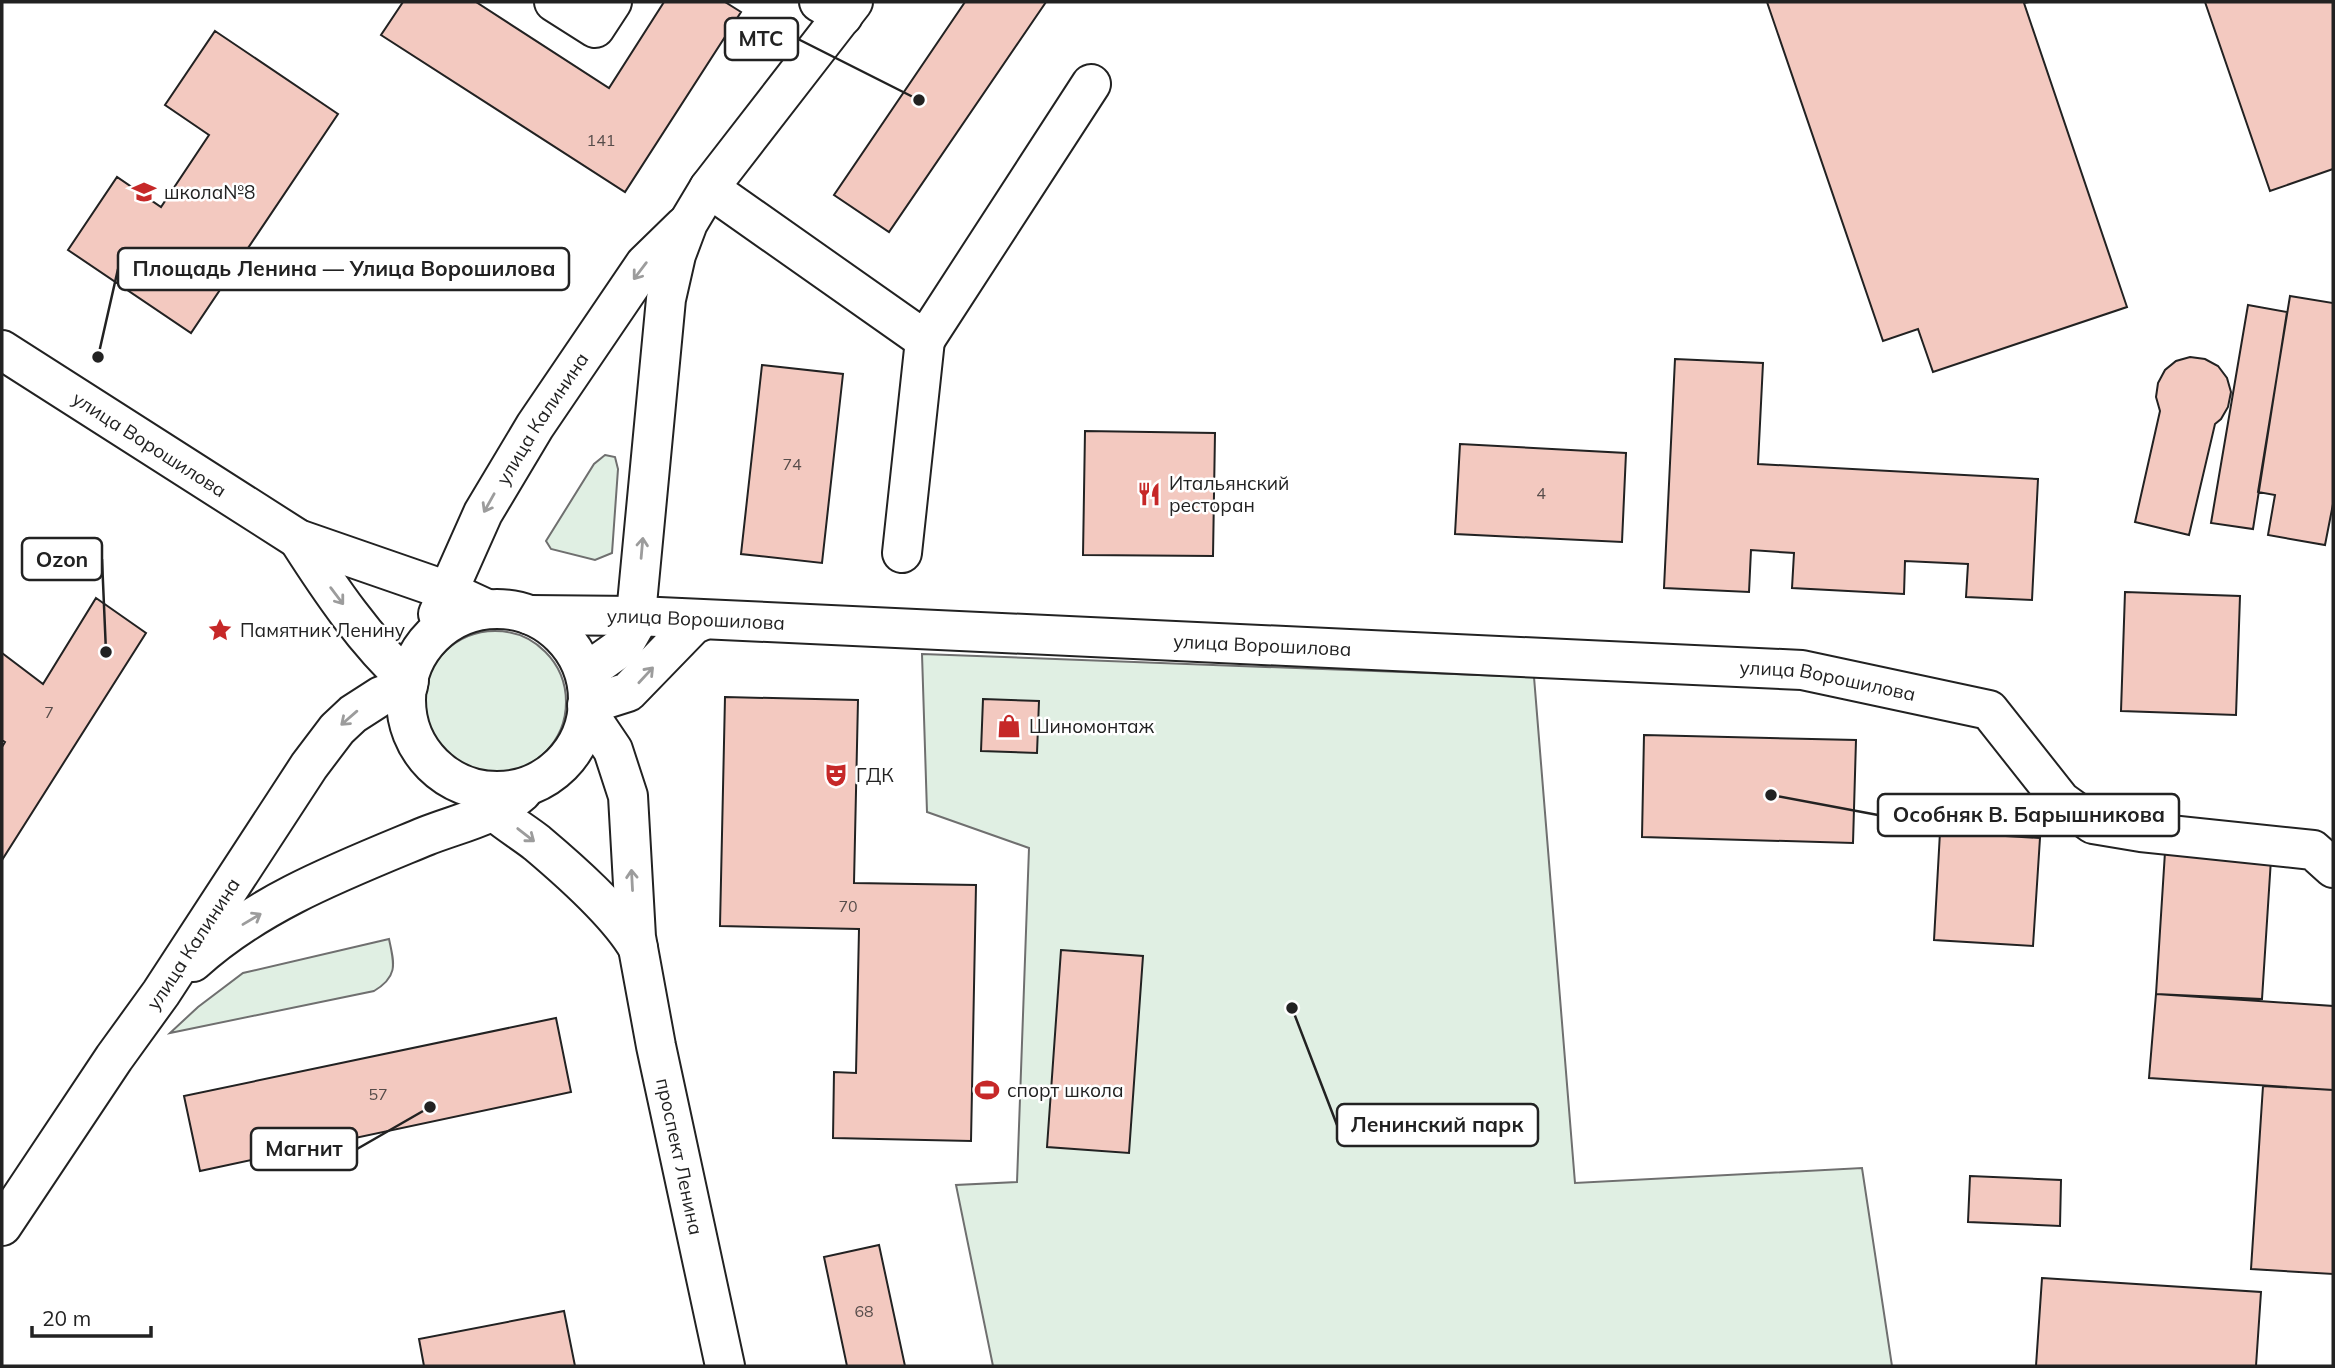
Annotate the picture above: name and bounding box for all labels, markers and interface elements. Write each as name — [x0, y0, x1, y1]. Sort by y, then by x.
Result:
callout: МТС — [725, 18, 798, 60]
text: МТС — [739, 25, 783, 51]
house number: 141 — [587, 130, 615, 150]
school or university icon: школа№8 — [130, 178, 158, 206]
place label: школа№8 — [164, 180, 255, 204]
callout: Площадь Ленина — Улица Ворошилова — [118, 248, 569, 290]
text: Площадь Ленина — Улица Ворошилова — [133, 255, 555, 281]
one-way arrow — [632, 261, 647, 280]
street label: улица Калинина — [491, 348, 593, 489]
street label: улица Ворошилова — [68, 386, 231, 502]
house number: 74 — [782, 454, 802, 474]
place label: Итальянский ресторан — [1169, 471, 1289, 517]
restaurant icon: Итальянский ресторан — [1135, 480, 1163, 508]
house number: 4 — [1536, 483, 1546, 503]
one-way arrow — [482, 492, 496, 512]
one-way arrow — [636, 537, 649, 560]
callout: Ozon — [22, 538, 102, 580]
text: Ozon — [36, 546, 88, 572]
one-way arrow — [329, 586, 344, 604]
street label: улица Ворошилова — [607, 604, 786, 635]
place icon: Памятник Ленину — [206, 616, 234, 644]
place label: Памятник Ленину — [240, 618, 405, 642]
street label: улица Ворошилова — [1173, 629, 1352, 661]
street label: улица Ворошилова — [1739, 655, 1918, 706]
one-way arrow — [638, 667, 655, 684]
house number: 7 — [44, 702, 54, 722]
one-way arrow — [340, 710, 358, 726]
shop icon: Шиномонтаж — [995, 712, 1023, 740]
place label: Шиномонтаж — [1029, 714, 1155, 738]
theatre icon: ГДК — [822, 761, 850, 789]
place label: ГДК — [856, 763, 894, 787]
callout: Особняк В. Барышникова — [1878, 794, 2179, 836]
text: Особняк В. Барышникова — [1893, 801, 2165, 827]
one-way arrow — [516, 828, 535, 842]
one-way arrow — [626, 869, 639, 892]
street label: улица Калинина — [141, 873, 245, 1014]
house number: 70 — [838, 896, 858, 916]
one-way arrow — [241, 912, 261, 926]
street label: проспект Ленина — [651, 1076, 708, 1237]
sports icon: спорт школа — [973, 1076, 1001, 1104]
place label: спорт школа — [1007, 1078, 1123, 1102]
house number: 57 — [368, 1084, 388, 1104]
callout: Ленинский парк — [1337, 1104, 1538, 1146]
text: Ленинский парк — [1351, 1111, 1524, 1137]
callout: Магнит — [251, 1128, 357, 1170]
text: Магнит — [265, 1135, 344, 1161]
scale bar — [32, 1294, 150, 1338]
house number: 68 — [854, 1301, 874, 1321]
text: 20 m — [42, 1305, 91, 1331]

